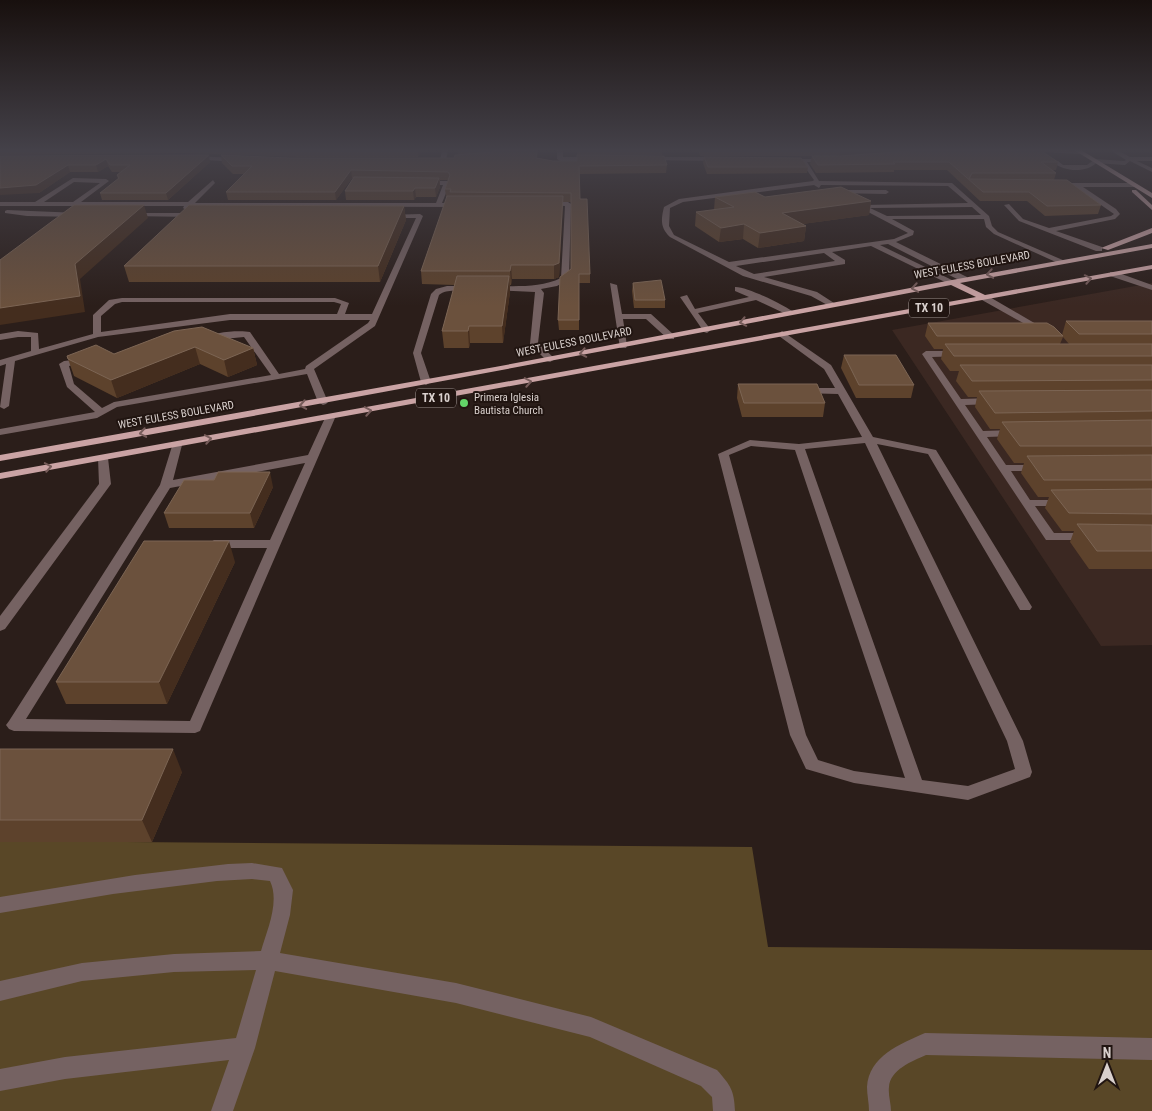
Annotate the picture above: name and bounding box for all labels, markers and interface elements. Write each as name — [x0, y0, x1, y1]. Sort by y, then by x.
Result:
street label: WEST EULESS BOULEVARD — [913, 248, 1031, 282]
one-way arrow — [986, 269, 994, 279]
one-way arrow — [1084, 274, 1093, 284]
one-way arrow — [911, 282, 920, 292]
road number: TX 10 — [909, 298, 949, 318]
one-way arrow — [738, 317, 747, 327]
street label: WEST EULESS BOULEVARD — [515, 324, 633, 360]
one-way arrow — [579, 347, 588, 358]
one-way arrow — [523, 377, 532, 387]
road number: TX 10 — [416, 388, 456, 408]
place label: Primera Iglesia Bautista Church — [474, 391, 543, 417]
marker: Primera Iglesia Bautista Church — [458, 397, 470, 409]
street label: WEST EULESS BOULEVARD — [117, 398, 235, 432]
one-way arrow — [299, 400, 308, 410]
one-way arrow — [364, 406, 372, 416]
one-way arrow — [139, 428, 147, 438]
one-way arrow — [204, 435, 212, 445]
one-way arrow — [44, 463, 52, 473]
north arrow — [1082, 1041, 1132, 1091]
text: N — [1103, 1045, 1111, 1061]

